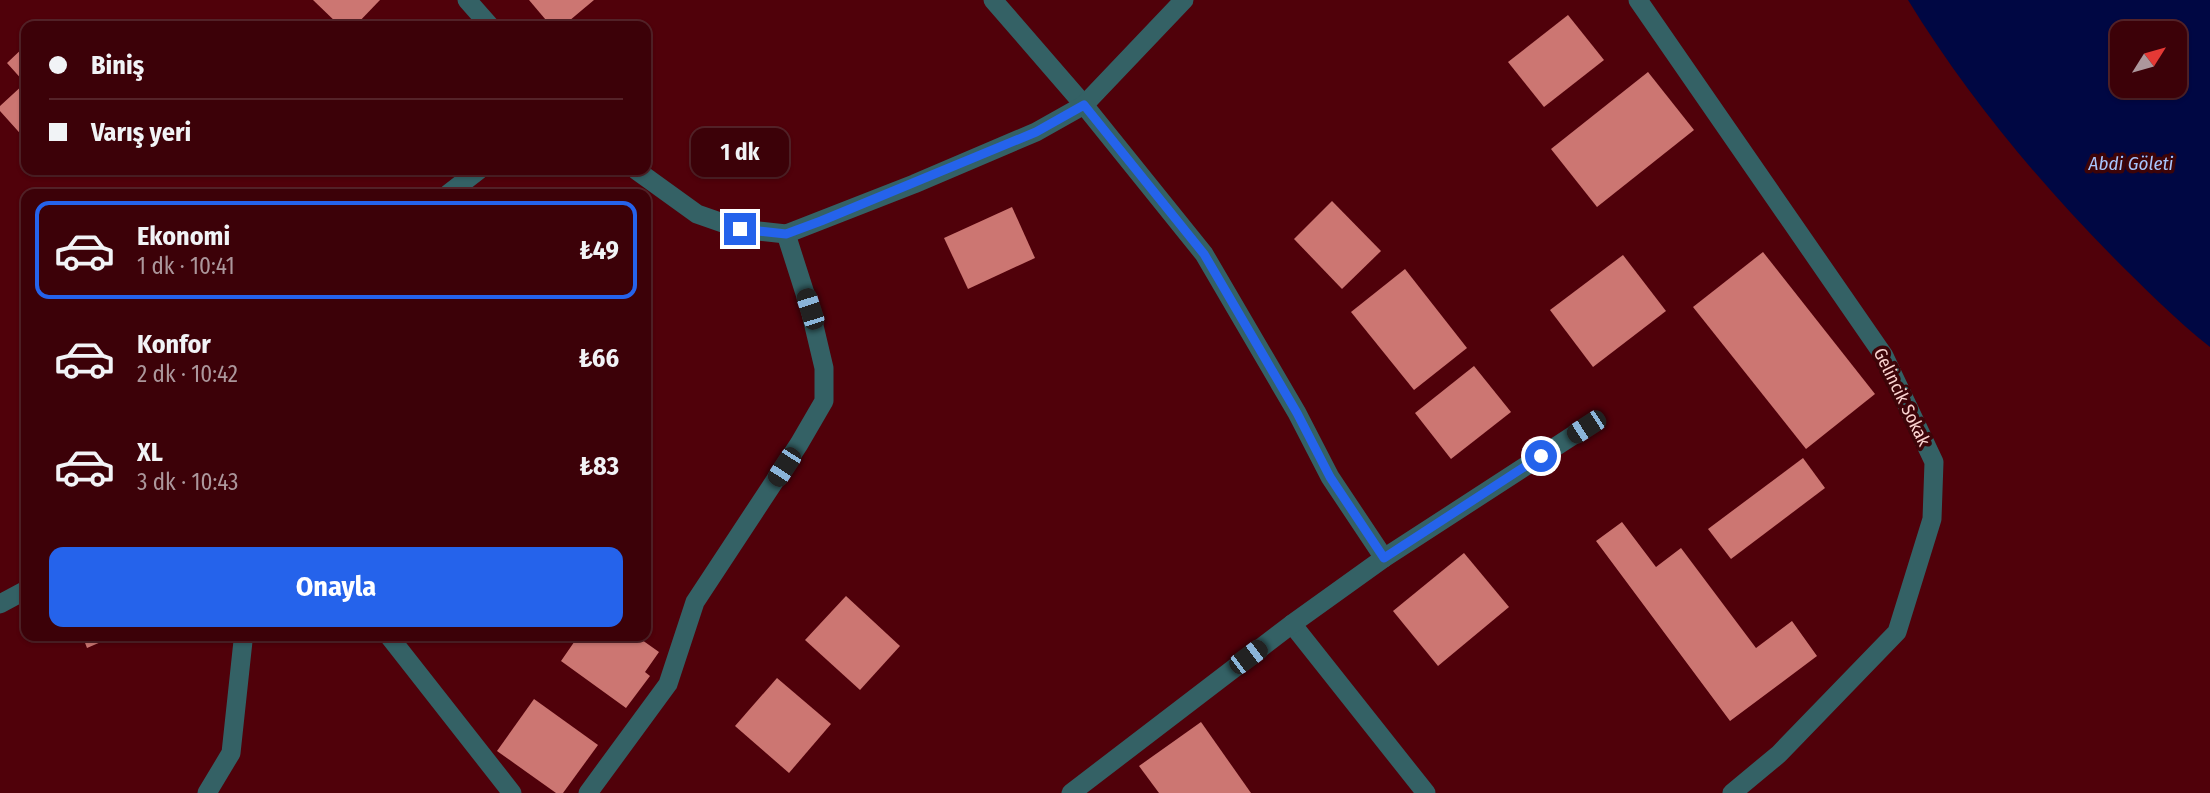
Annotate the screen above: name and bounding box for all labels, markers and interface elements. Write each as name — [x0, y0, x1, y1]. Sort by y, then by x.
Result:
north arrow — [2110, 21, 2188, 98]
map controls — [2110, 21, 2187, 98]
text: Biniş — [91, 50, 144, 81]
text: Varış yeri — [91, 117, 191, 148]
callout: 1 dk — [691, 128, 789, 176]
text: 1 dk — [721, 138, 759, 166]
water label: Abdi Göleti — [2088, 152, 2174, 175]
route end — [724, 213, 756, 245]
icon: car — [53, 219, 116, 282]
text: Ekonomi — [137, 221, 230, 252]
text: ₺49 — [579, 235, 619, 266]
text: 1 dk · 10:41 — [137, 252, 235, 280]
car — [794, 286, 827, 332]
icon: car — [53, 327, 116, 390]
text: Konfor — [137, 329, 211, 360]
text: ₺66 — [578, 343, 619, 374]
street label: Gelincik Sokak — [1869, 344, 1936, 450]
text: 2 dk · 10:42 — [137, 360, 238, 388]
car — [1563, 407, 1610, 447]
icon: car — [53, 435, 116, 498]
text: XL — [137, 437, 163, 468]
route start — [1525, 440, 1557, 472]
car — [764, 444, 805, 490]
text: ₺83 — [579, 451, 619, 482]
text: 3 dk · 10:43 — [137, 468, 238, 496]
button: Onayla — [49, 547, 623, 627]
car — [1225, 636, 1272, 678]

